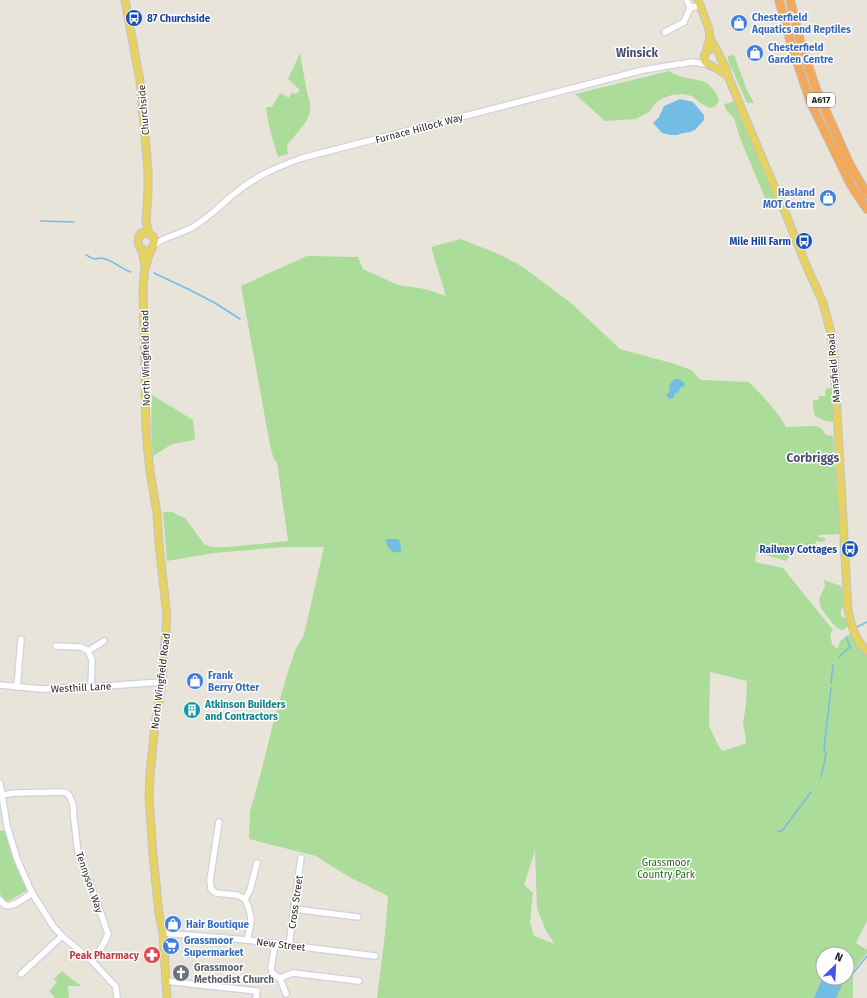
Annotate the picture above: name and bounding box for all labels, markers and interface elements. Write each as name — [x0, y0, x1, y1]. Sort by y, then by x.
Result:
bus stop icon: 87 Churchside — [124, 8, 144, 28]
place label: Chesterfield Aquatics and Reptiles — [751, 12, 851, 36]
place label: 87 Churchside — [147, 13, 211, 25]
shop icon: Chesterfield Aquatics and Reptiles — [729, 13, 749, 33]
place label: Chesterfield Garden Centre — [768, 42, 834, 66]
shop icon: Chesterfield Garden Centre — [745, 43, 765, 63]
district label: Winsick — [616, 46, 658, 60]
street label: Churchside — [136, 84, 152, 135]
road number: A617 — [807, 93, 835, 107]
street label: Furnace Hillock Way — [374, 111, 464, 146]
place label: Hasland MOT Centre — [763, 187, 815, 211]
shop icon: Hasland MOT Centre — [818, 188, 838, 208]
bus stop icon: Mile Hill Farm — [794, 231, 814, 251]
place label: Mile Hill Farm — [730, 236, 791, 248]
street label: North Wingfield Road — [139, 310, 153, 406]
street label: Mansfield Road — [825, 333, 843, 403]
district label: Corbriggs — [787, 451, 840, 465]
bus stop icon: Railway Cottages — [840, 539, 860, 559]
place label: Railway Cottages — [759, 544, 837, 556]
street label: North Wingfield Road — [149, 632, 173, 730]
place label: Frank Berry Otter — [208, 670, 260, 694]
shop icon: Frank Berry Otter — [185, 671, 205, 691]
street label: Westhill Lane — [50, 680, 112, 696]
place label: Atkinson Builders and Contractors — [204, 699, 286, 723]
building icon: Atkinson Builders and Contractors — [182, 700, 202, 720]
street label: Tennyson Way — [73, 850, 105, 914]
park label: Grassmoor Country Park — [637, 857, 696, 881]
street label: Cross Street — [286, 874, 306, 930]
shop icon: Hair Boutique — [163, 914, 183, 934]
place label: Hair Boutique — [186, 919, 249, 931]
place label: Grassmoor Supermarket — [184, 935, 244, 959]
supermarket icon: Grassmoor Supermarket — [161, 936, 181, 956]
street label: New Street — [256, 936, 306, 954]
pharmacy icon: Peak Pharmacy — [142, 945, 162, 965]
north arrow — [815, 946, 855, 986]
place label: Peak Pharmacy — [70, 950, 140, 962]
text: N — [833, 950, 845, 965]
place label: Grassmoor Methodist Church — [194, 962, 274, 986]
church icon: Grassmoor Methodist Church — [171, 963, 191, 983]

